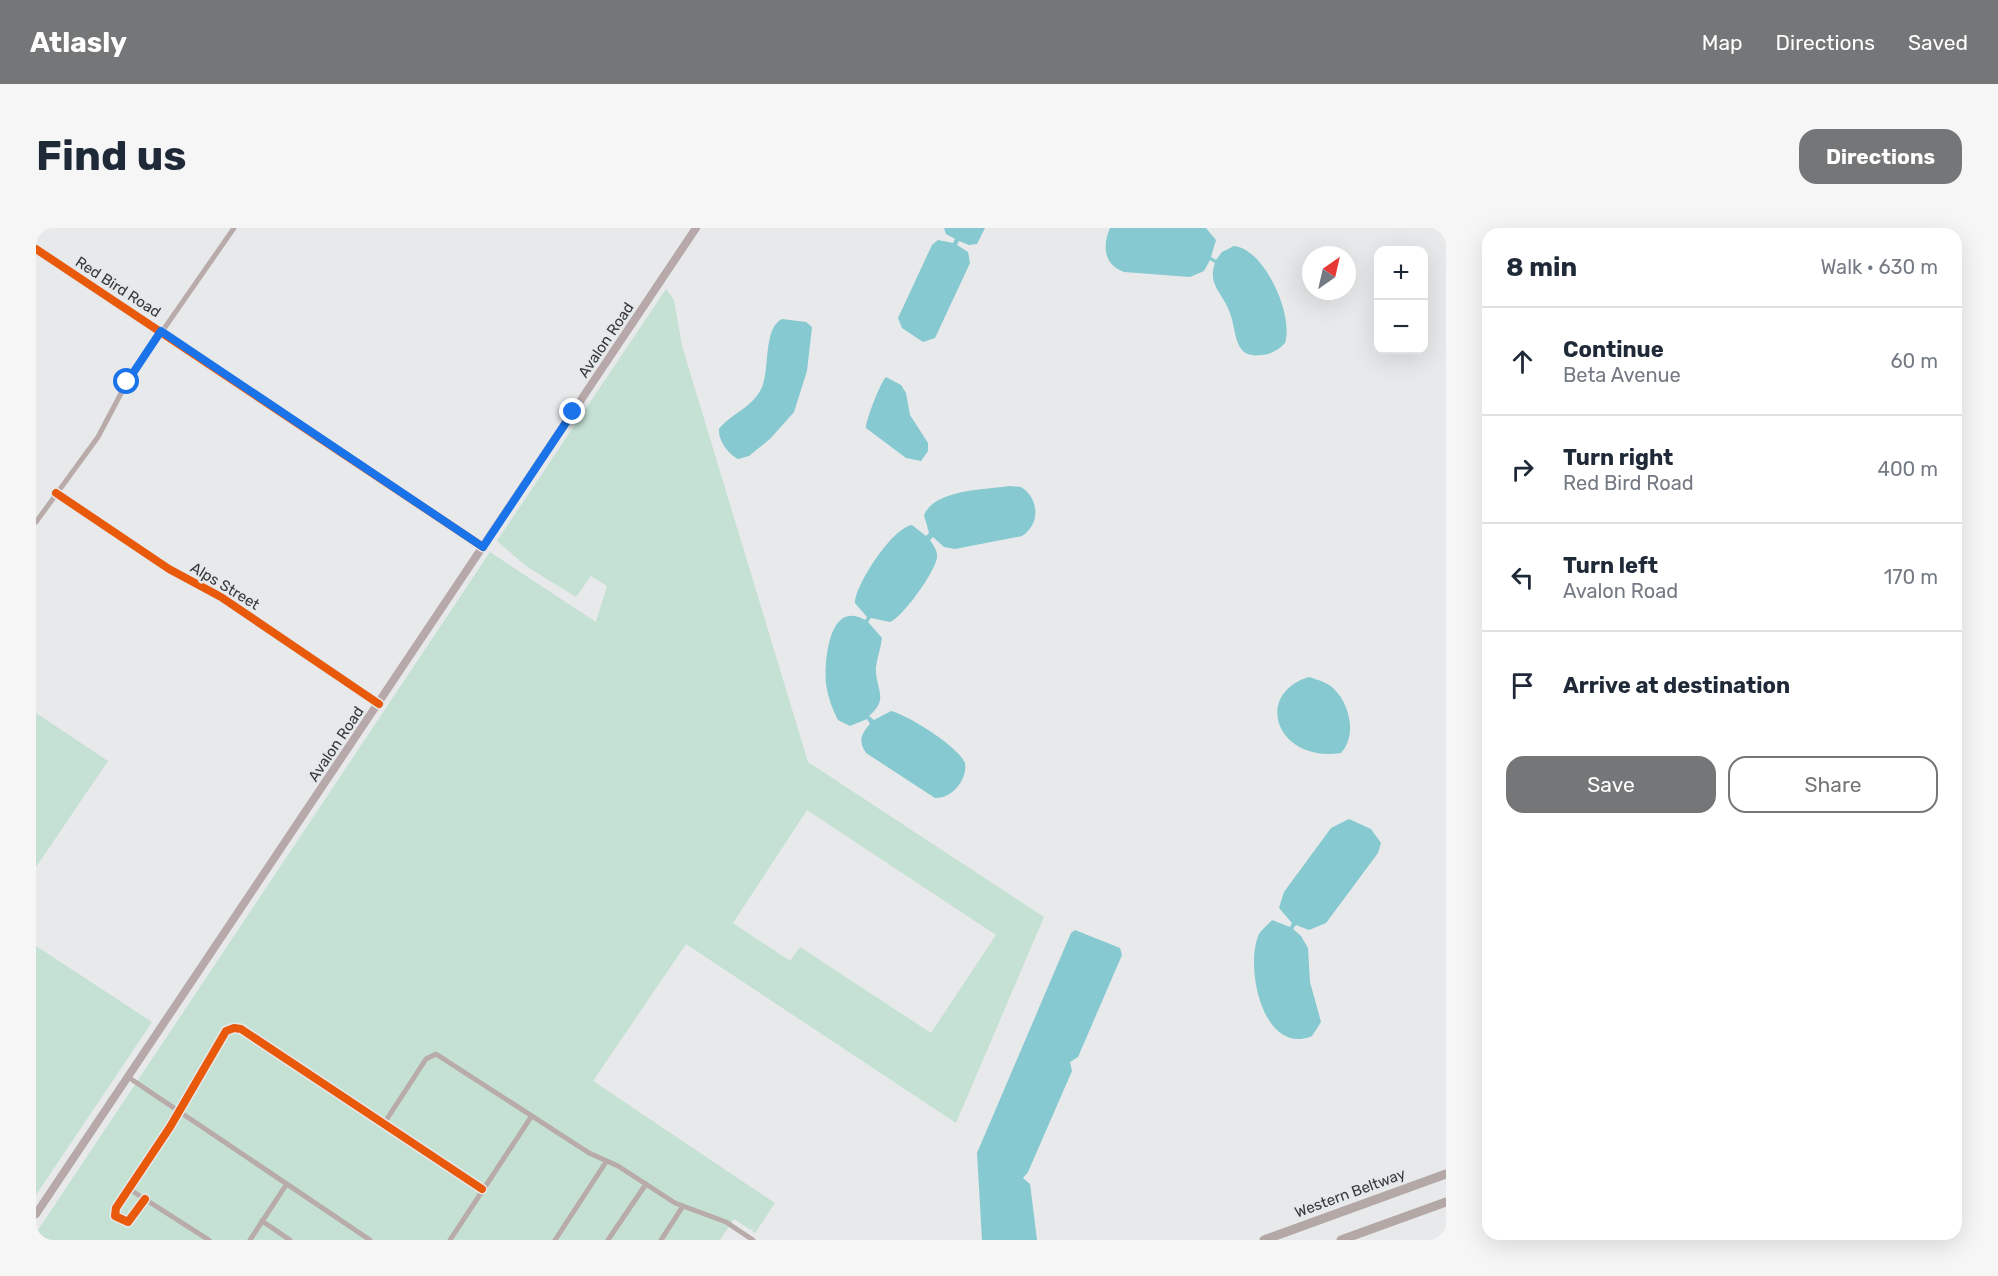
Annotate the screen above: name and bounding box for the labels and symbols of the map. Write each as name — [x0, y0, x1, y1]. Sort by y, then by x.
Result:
north arrow — [1302, 246, 1356, 300]
street label: Red Bird Road — [72, 253, 164, 321]
street label: Avalon Road — [574, 299, 638, 381]
route start — [113, 368, 139, 394]
route end — [559, 398, 585, 424]
street label: Alps Street — [187, 558, 263, 614]
street label: Avalon Road — [304, 703, 368, 785]
street label: Western Beltway — [1292, 1165, 1408, 1221]

